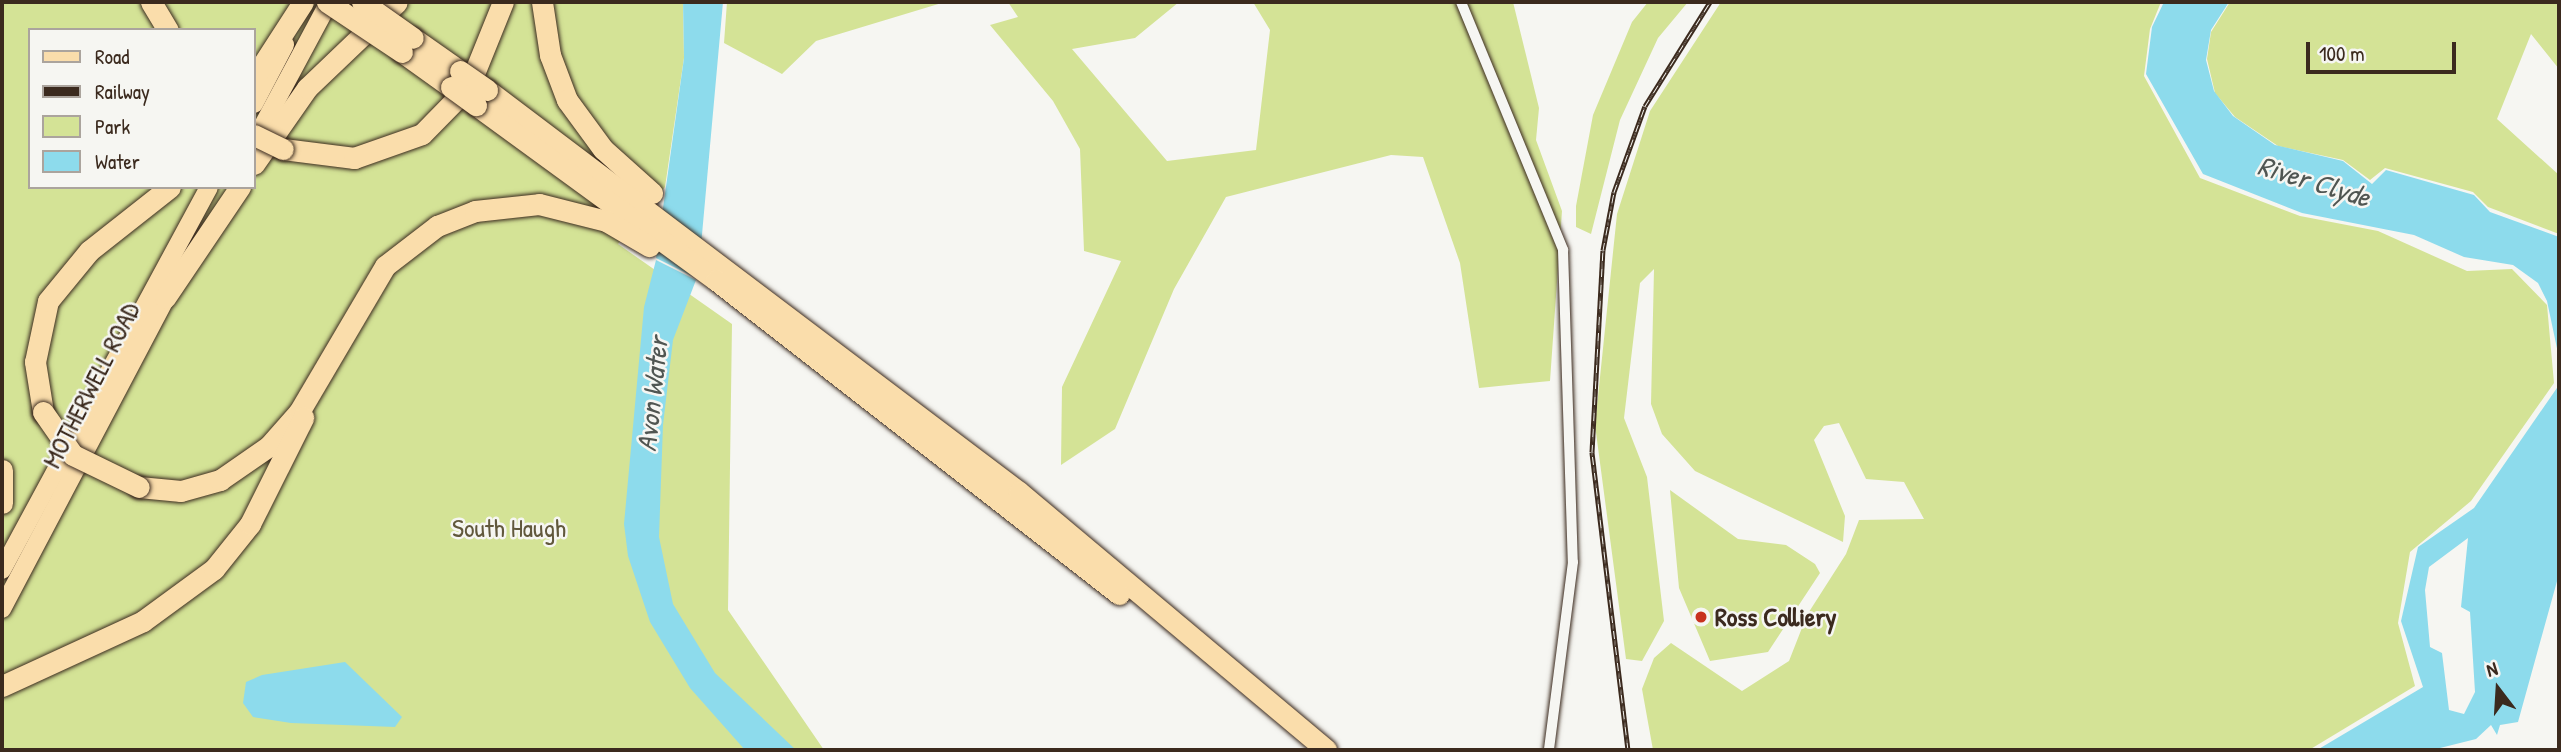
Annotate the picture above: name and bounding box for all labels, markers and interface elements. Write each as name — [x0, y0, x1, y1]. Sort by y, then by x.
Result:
legend — [28, 28, 256, 189]
scale bar — [2309, 28, 2460, 72]
text: 100 m — [2319, 39, 2365, 68]
text: Road — [95, 42, 129, 71]
text: Railway — [95, 77, 150, 106]
text: Park — [95, 112, 130, 141]
text: Water — [95, 147, 140, 176]
water label: River Clyde — [2254, 148, 2374, 214]
street label: MOTHERWELL ROAD — [36, 297, 146, 473]
water label: Avon Water — [629, 335, 675, 453]
park label: South Haugh — [452, 512, 566, 544]
place label: Ross Colliery — [1715, 601, 1836, 633]
marker: Ross Colliery — [1693, 609, 1709, 625]
north arrow — [2463, 654, 2533, 724]
text: N — [2483, 655, 2500, 683]

